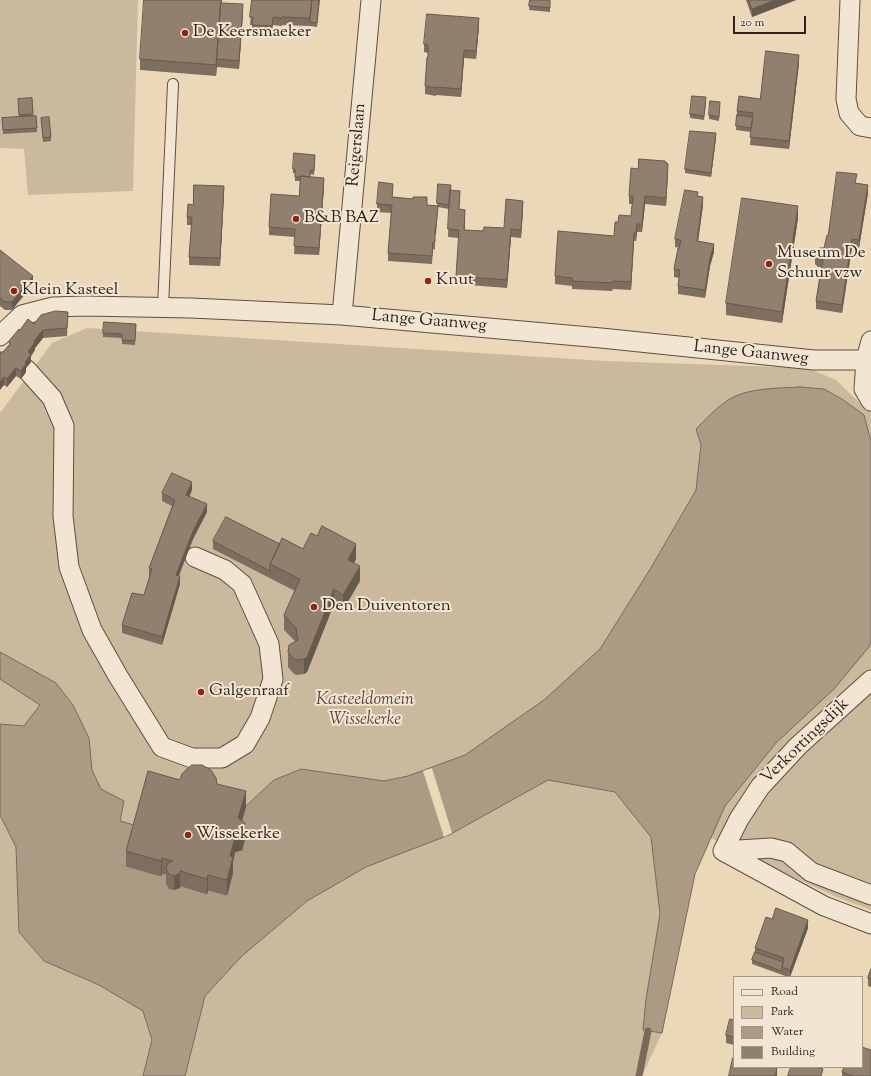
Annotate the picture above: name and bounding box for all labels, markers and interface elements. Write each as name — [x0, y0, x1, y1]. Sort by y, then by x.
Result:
scale bar — [735, 8, 808, 34]
text: 20 m — [740, 14, 764, 32]
place label: De Keersmaeker — [193, 23, 311, 43]
marker: De Keersmaeker — [180, 28, 190, 38]
street label: Reigerslaan — [344, 102, 372, 188]
place label: B&B BAZ — [304, 209, 379, 229]
marker: B&B BAZ — [291, 214, 301, 224]
place label: Museum De Schuur vzw — [777, 244, 866, 284]
marker: Museum De Schuur vzw — [764, 259, 774, 269]
place label: Knut — [436, 271, 474, 291]
marker: Knut — [423, 276, 433, 286]
place label: Klein Kasteel — [22, 281, 118, 301]
marker: Klein Kasteel — [9, 286, 19, 296]
street label: Lange Gaanweg — [371, 307, 487, 337]
street label: Lange Gaanweg — [693, 338, 809, 370]
place label: Den Duiventoren — [322, 597, 451, 617]
marker: Den Duiventoren — [309, 602, 319, 612]
place label: Galgenraaf — [209, 682, 289, 702]
marker: Galgenraaf — [196, 687, 206, 697]
park label: Kasteeldomein Wissekerke — [316, 691, 414, 731]
street label: Verkortingsdijk — [758, 695, 854, 789]
place label: Wissekerke — [196, 825, 280, 845]
marker: Wissekerke — [183, 830, 193, 840]
legend — [733, 976, 863, 1068]
text: Road — [771, 983, 798, 1001]
text: Park — [771, 1003, 794, 1021]
text: Water — [771, 1023, 803, 1041]
text: Building — [771, 1043, 815, 1061]

